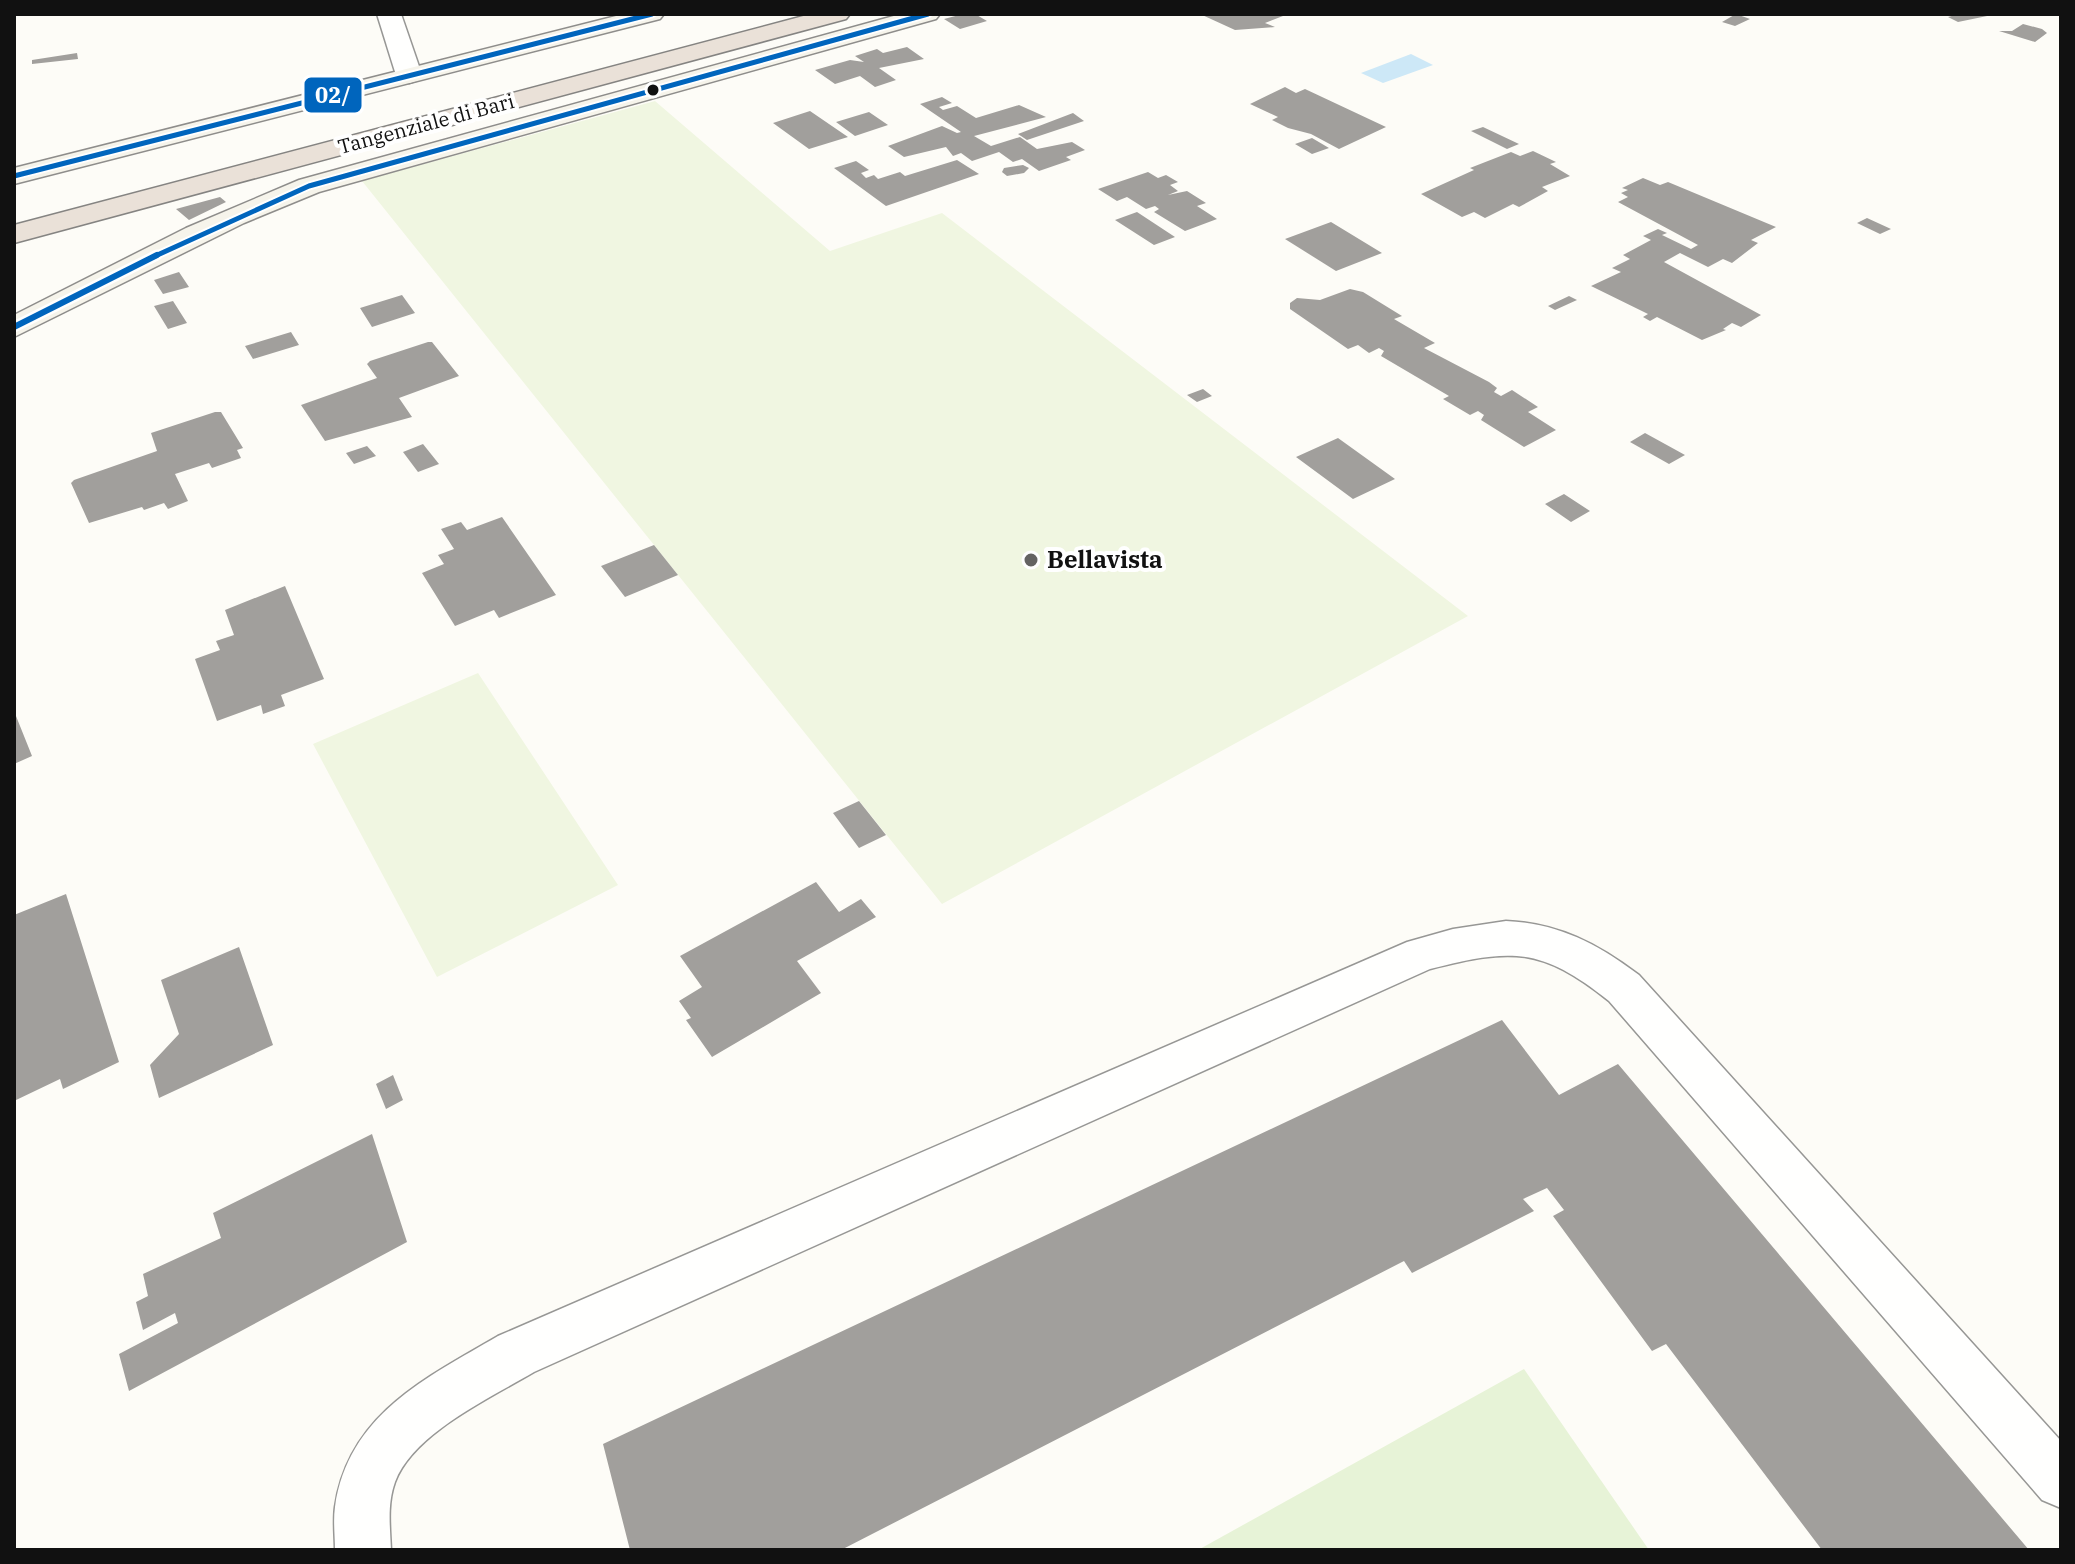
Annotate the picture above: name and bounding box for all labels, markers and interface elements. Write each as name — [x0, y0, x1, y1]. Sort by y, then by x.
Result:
line badge: 02/ — [303, 76, 363, 114]
text: 02/ — [315, 80, 351, 109]
unlabelled marker — [645, 82, 661, 98]
street label: Tangenziale di Bari — [335, 87, 517, 160]
place label: Bellavista — [1047, 543, 1163, 575]
marker: Bellavista — [1022, 551, 1040, 569]

